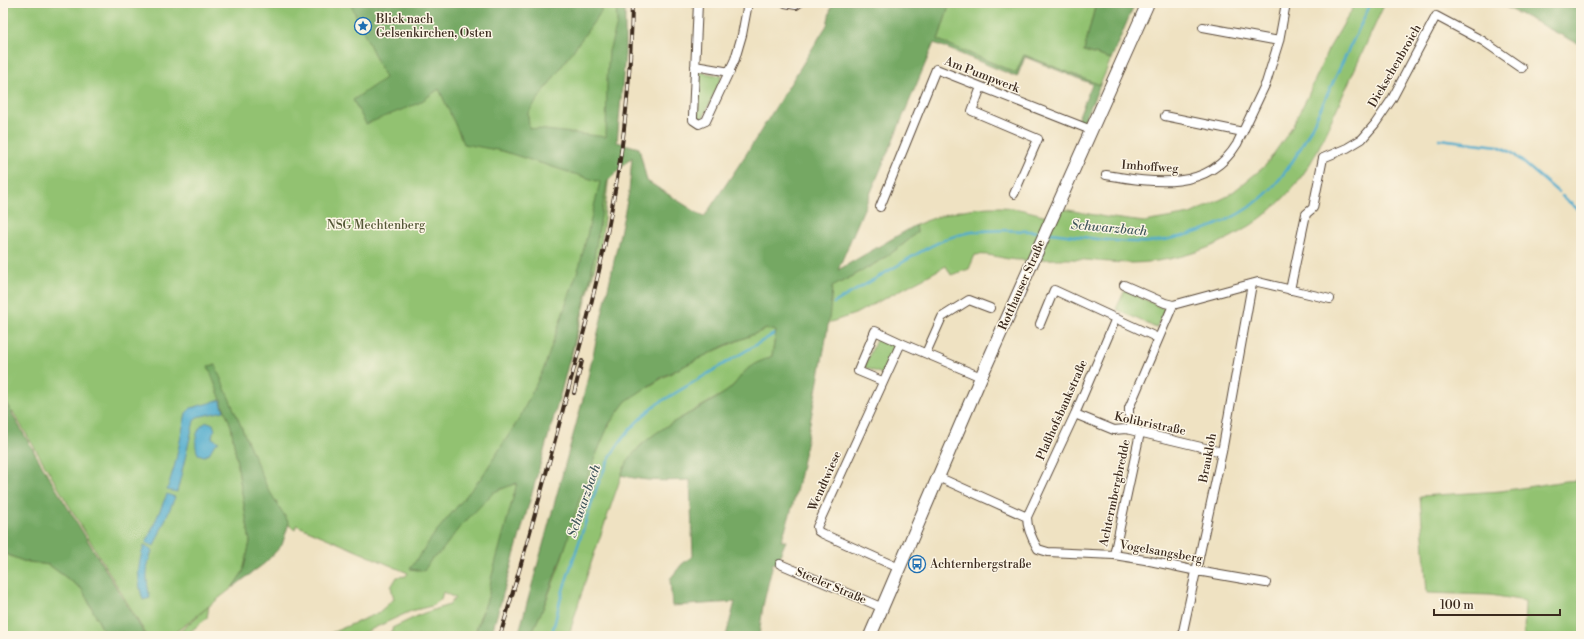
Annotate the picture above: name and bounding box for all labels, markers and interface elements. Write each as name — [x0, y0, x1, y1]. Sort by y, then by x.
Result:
place label: Blick nach Gelsenkirchen, Osten — [375, 12, 492, 41]
place icon: Blick nach Gelsenkirchen, Osten — [353, 16, 373, 36]
street label: Diekschenbroich — [1365, 22, 1425, 110]
street label: Am Pumpwerk — [941, 53, 1022, 96]
street label: Imhoffweg — [1121, 158, 1180, 177]
water label: Schwarzbach — [1070, 217, 1149, 239]
park label: NSG Mechtenberg — [327, 218, 426, 233]
street label: Rotthauser Straße — [995, 237, 1049, 333]
street label: Plaßhofsbankstraße — [1033, 357, 1091, 463]
street label: Kolibristraße — [1113, 409, 1187, 439]
street label: Braukloh — [1196, 432, 1220, 485]
street label: Achtermbergbredde — [1096, 438, 1134, 549]
street label: Wendtwiese — [805, 449, 845, 514]
water label: Schwarzbach — [564, 461, 604, 540]
street label: Vogelsangsberg — [1117, 537, 1204, 567]
bus stop icon: Achternbergstraße — [907, 554, 927, 574]
place label: Achternbergstraße — [929, 557, 1032, 572]
street label: Steeler Straße — [793, 564, 869, 608]
scale bar — [1434, 591, 1560, 617]
text: 100 m — [1440, 598, 1474, 613]

